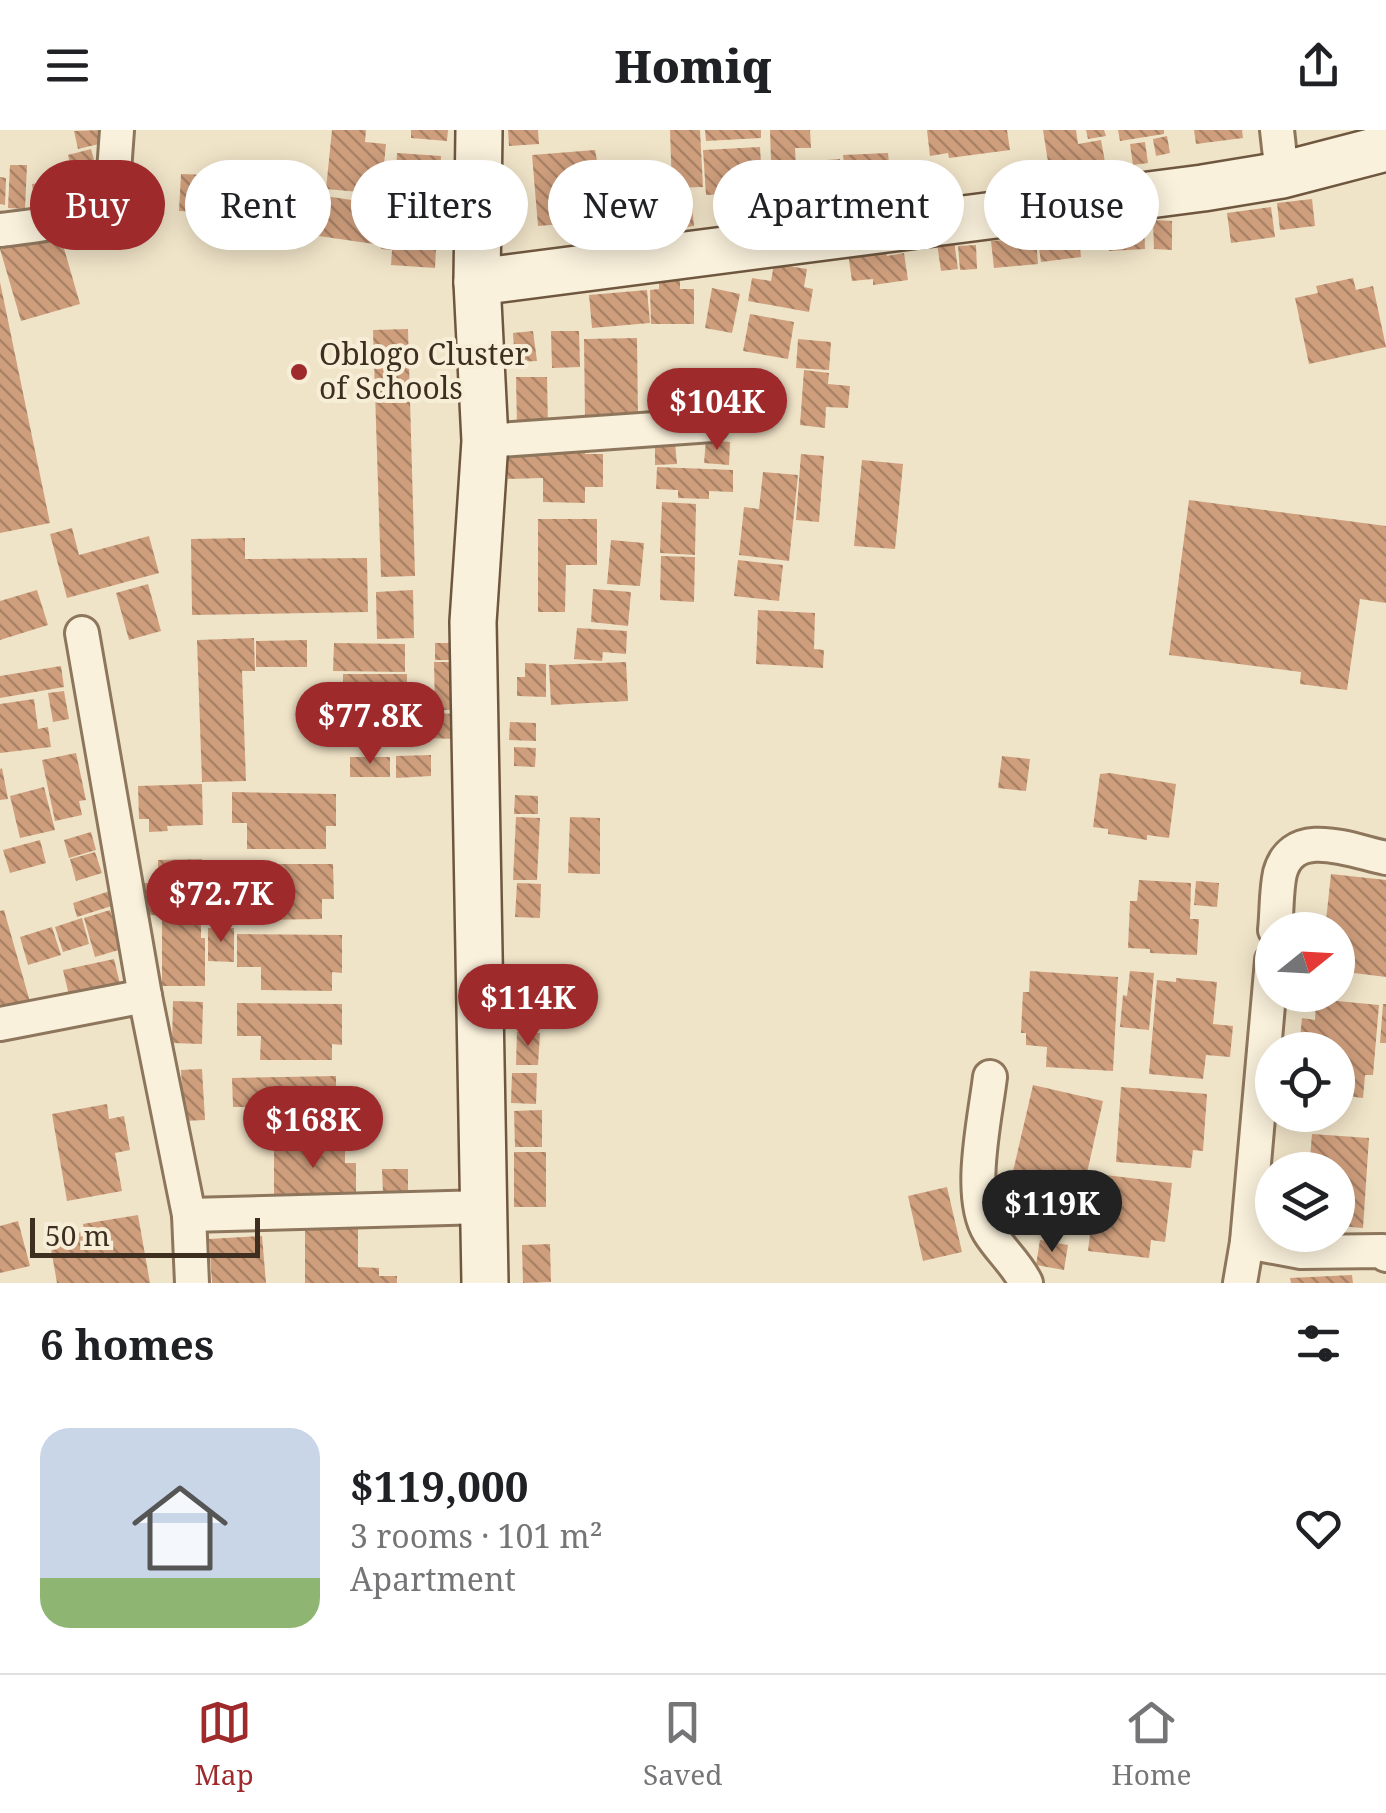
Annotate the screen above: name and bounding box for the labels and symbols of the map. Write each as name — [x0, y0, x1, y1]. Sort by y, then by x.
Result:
place label: Oblogo Cluster of Schools — [319, 333, 529, 408]
marker: Oblogo Cluster of Schools — [288, 361, 310, 383]
pin: $104K — [647, 368, 787, 453]
pin: $77.8K — [289, 682, 451, 767]
pin: $72.7K — [140, 860, 302, 945]
north arrow — [1255, 912, 1355, 1012]
pin: $114K — [458, 964, 598, 1049]
pin: $168K — [243, 1086, 383, 1171]
pin: $119K — [982, 1170, 1122, 1255]
scale bar — [30, 1213, 260, 1258]

